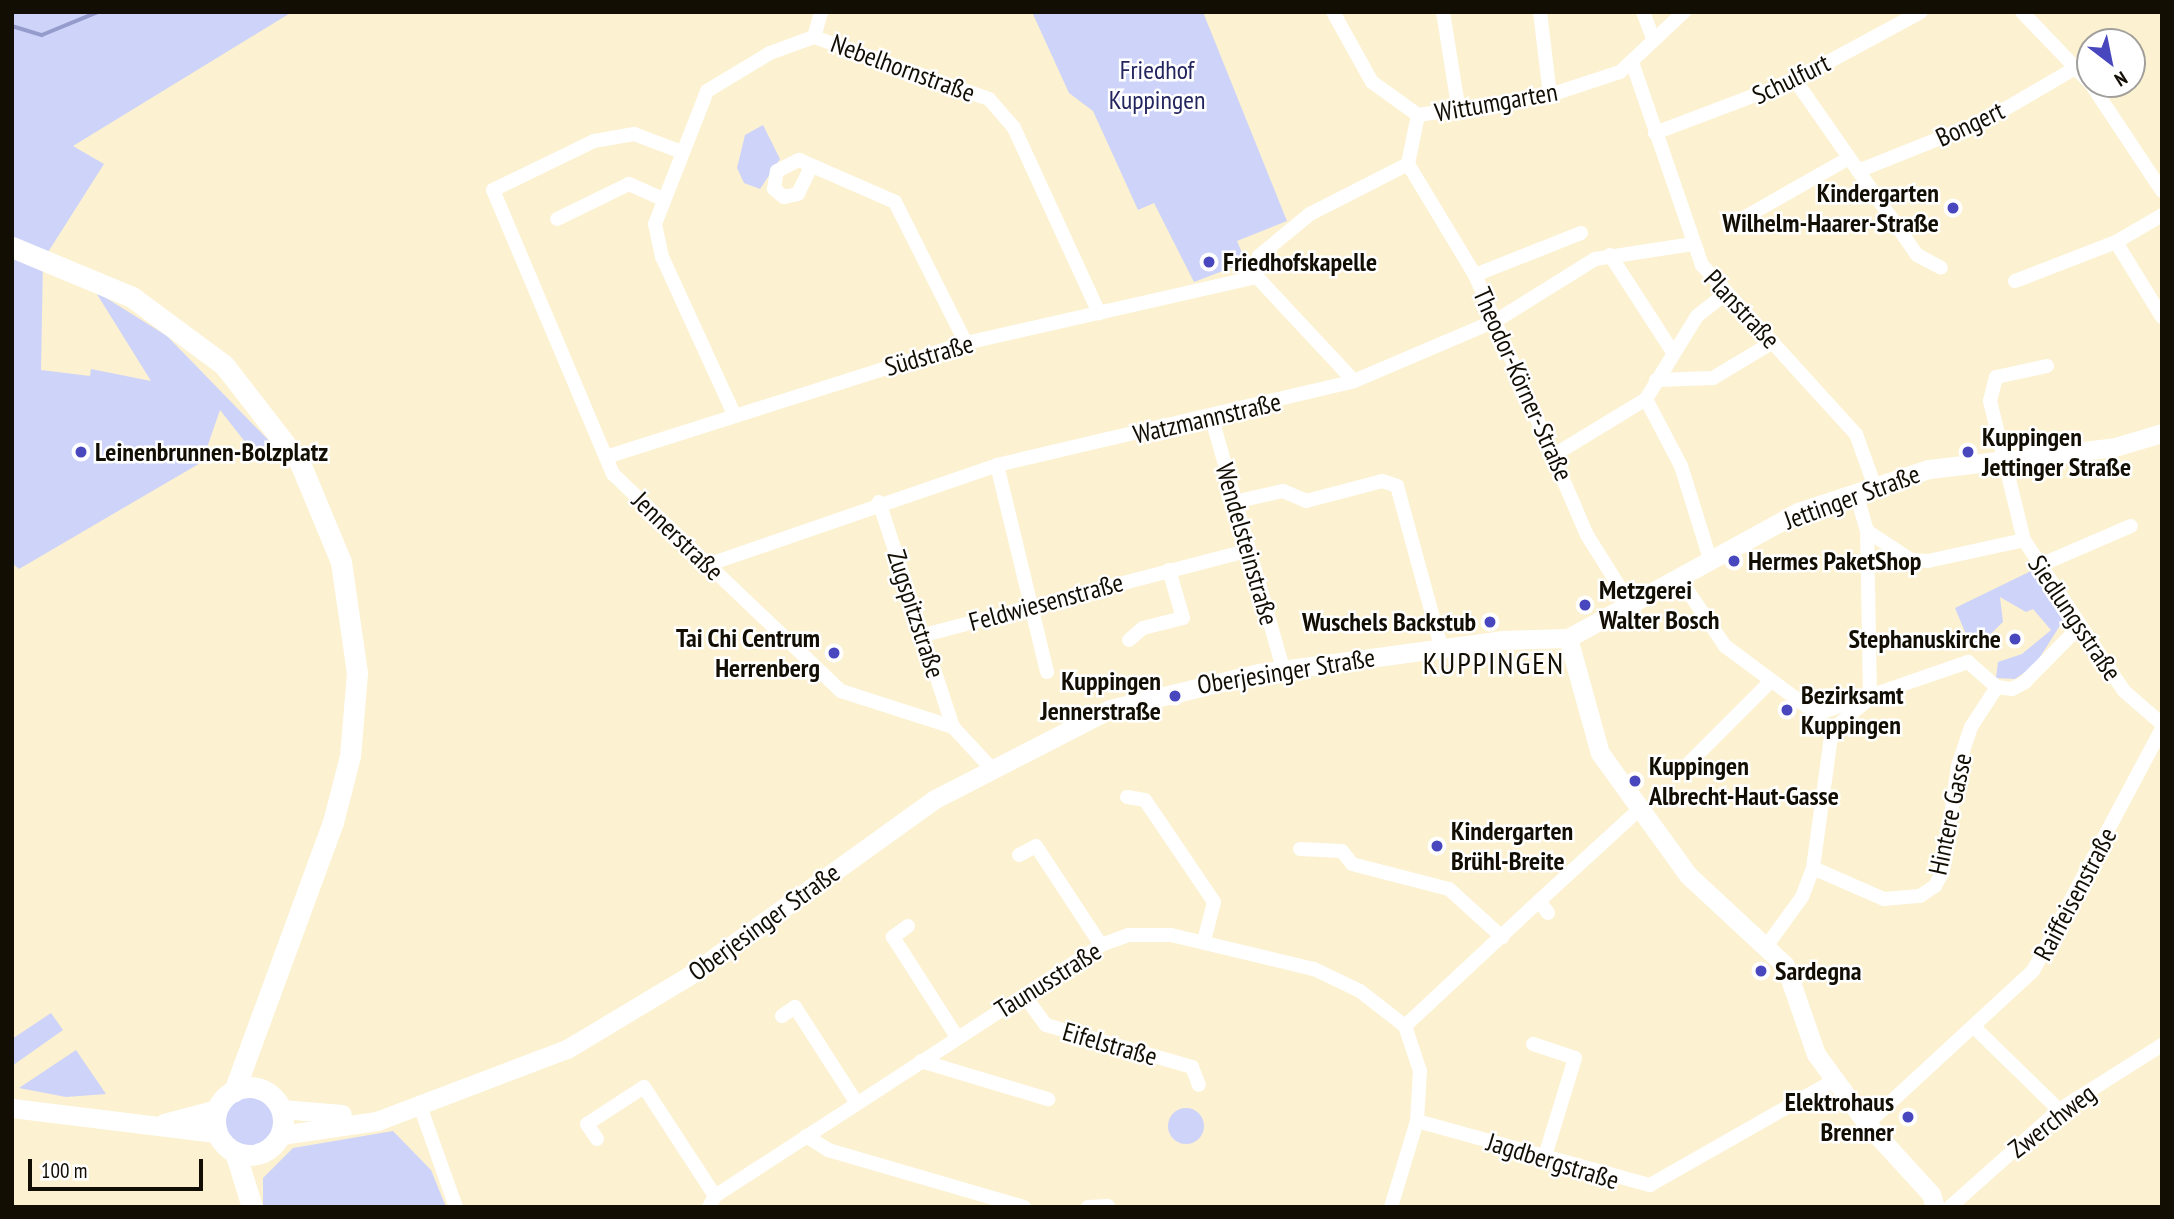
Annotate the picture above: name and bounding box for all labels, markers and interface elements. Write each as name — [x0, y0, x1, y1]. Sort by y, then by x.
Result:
street label: Nebelhornstraße — [827, 28, 979, 108]
north arrow — [2076, 28, 2146, 98]
street label: Schulfurt — [1747, 47, 1835, 111]
park label: Friedhof Kuppingen — [1109, 54, 1205, 116]
text: N — [2110, 66, 2132, 92]
street label: Wittumgarten — [1432, 76, 1560, 128]
street label: Bongert — [1931, 95, 2009, 153]
place label: Kindergarten Wilhelm-Haarer-Straße — [1722, 177, 1939, 238]
marker: Kindergarten Wilhelm-Haarer-Straße — [1945, 200, 1961, 216]
place label: Friedhofskapelle — [1223, 246, 1377, 278]
marker: Friedhofskapelle — [1201, 254, 1217, 270]
street label: Planstraße — [1698, 263, 1786, 355]
street label: Theodor-Körner-Straße — [1466, 283, 1580, 485]
street label: Südstraße — [881, 328, 977, 382]
street label: Watzmannstraße — [1130, 386, 1284, 450]
place label: Kuppingen Jettinger Straße — [1982, 421, 2131, 482]
place label: Leinenbrunnen-Bolzplatz — [95, 436, 328, 468]
marker: Leinenbrunnen-Bolzplatz — [73, 444, 89, 460]
marker: Kuppingen Jettinger Straße — [1960, 444, 1976, 460]
street label: Jettinger Straße — [1780, 458, 1924, 536]
street label: Wendelsteinstraße — [1209, 459, 1285, 629]
street label: Jennerstraße — [626, 485, 730, 587]
place label: Hermes PaketShop — [1748, 545, 1921, 577]
street label: Zugspitzstraße — [881, 546, 951, 682]
street label: Siedlungsstraße — [2022, 549, 2128, 687]
marker: Hermes PaketShop — [1726, 553, 1742, 569]
street label: Feldwiesenstraße — [965, 566, 1127, 638]
place label: Metzgerei Walter Bosch — [1599, 574, 1719, 636]
marker: Metzgerei Walter Bosch — [1577, 597, 1593, 613]
place label: Wuschels Backstub — [1302, 606, 1476, 638]
marker: Wuschels Backstub — [1482, 614, 1498, 630]
place label: Tai Chi Centrum Herrenberg — [675, 622, 820, 684]
place label: Stephanuskirche — [1848, 623, 2001, 655]
marker: Stephanuskirche — [2007, 631, 2023, 647]
street label: Oberjesinger Straße — [1195, 642, 1377, 700]
marker: Tai Chi Centrum Herrenberg — [826, 645, 842, 661]
district label: KUPPINGEN — [1424, 645, 1564, 681]
place label: Kuppingen Jennerstraße — [1040, 665, 1161, 726]
place label: Bezirksamt Kuppingen — [1801, 679, 1904, 740]
marker: Kuppingen Jennerstraße — [1167, 688, 1183, 704]
marker: Bezirksamt Kuppingen — [1779, 702, 1795, 718]
place label: Kuppingen Albrecht-Haut-Gasse — [1649, 750, 1839, 812]
street label: Hintere Gasse — [1922, 750, 1978, 878]
marker: Kuppingen Albrecht-Haut-Gasse — [1627, 773, 1643, 789]
place label: Kindergarten Brühl-Breite — [1451, 815, 1573, 876]
street label: Raiffeisenstraße — [2027, 822, 2123, 966]
marker: Kindergarten Brühl-Breite — [1429, 838, 1445, 854]
street label: Oberjesinger Straße — [682, 857, 846, 987]
street label: Taunusstraße — [989, 935, 1107, 1025]
place label: Sardegna — [1775, 955, 1861, 987]
marker: Sardegna — [1753, 963, 1769, 979]
street label: Eifelstraße — [1059, 1016, 1161, 1072]
street label: Zwerchweg — [2002, 1077, 2102, 1165]
place label: Elektrohaus Brenner — [1785, 1086, 1894, 1148]
marker: Elektrohaus Brenner — [1900, 1109, 1916, 1125]
street label: Jagdbergstraße — [1483, 1126, 1623, 1196]
scale bar — [32, 1146, 206, 1190]
text: 100 m — [41, 1157, 87, 1184]

